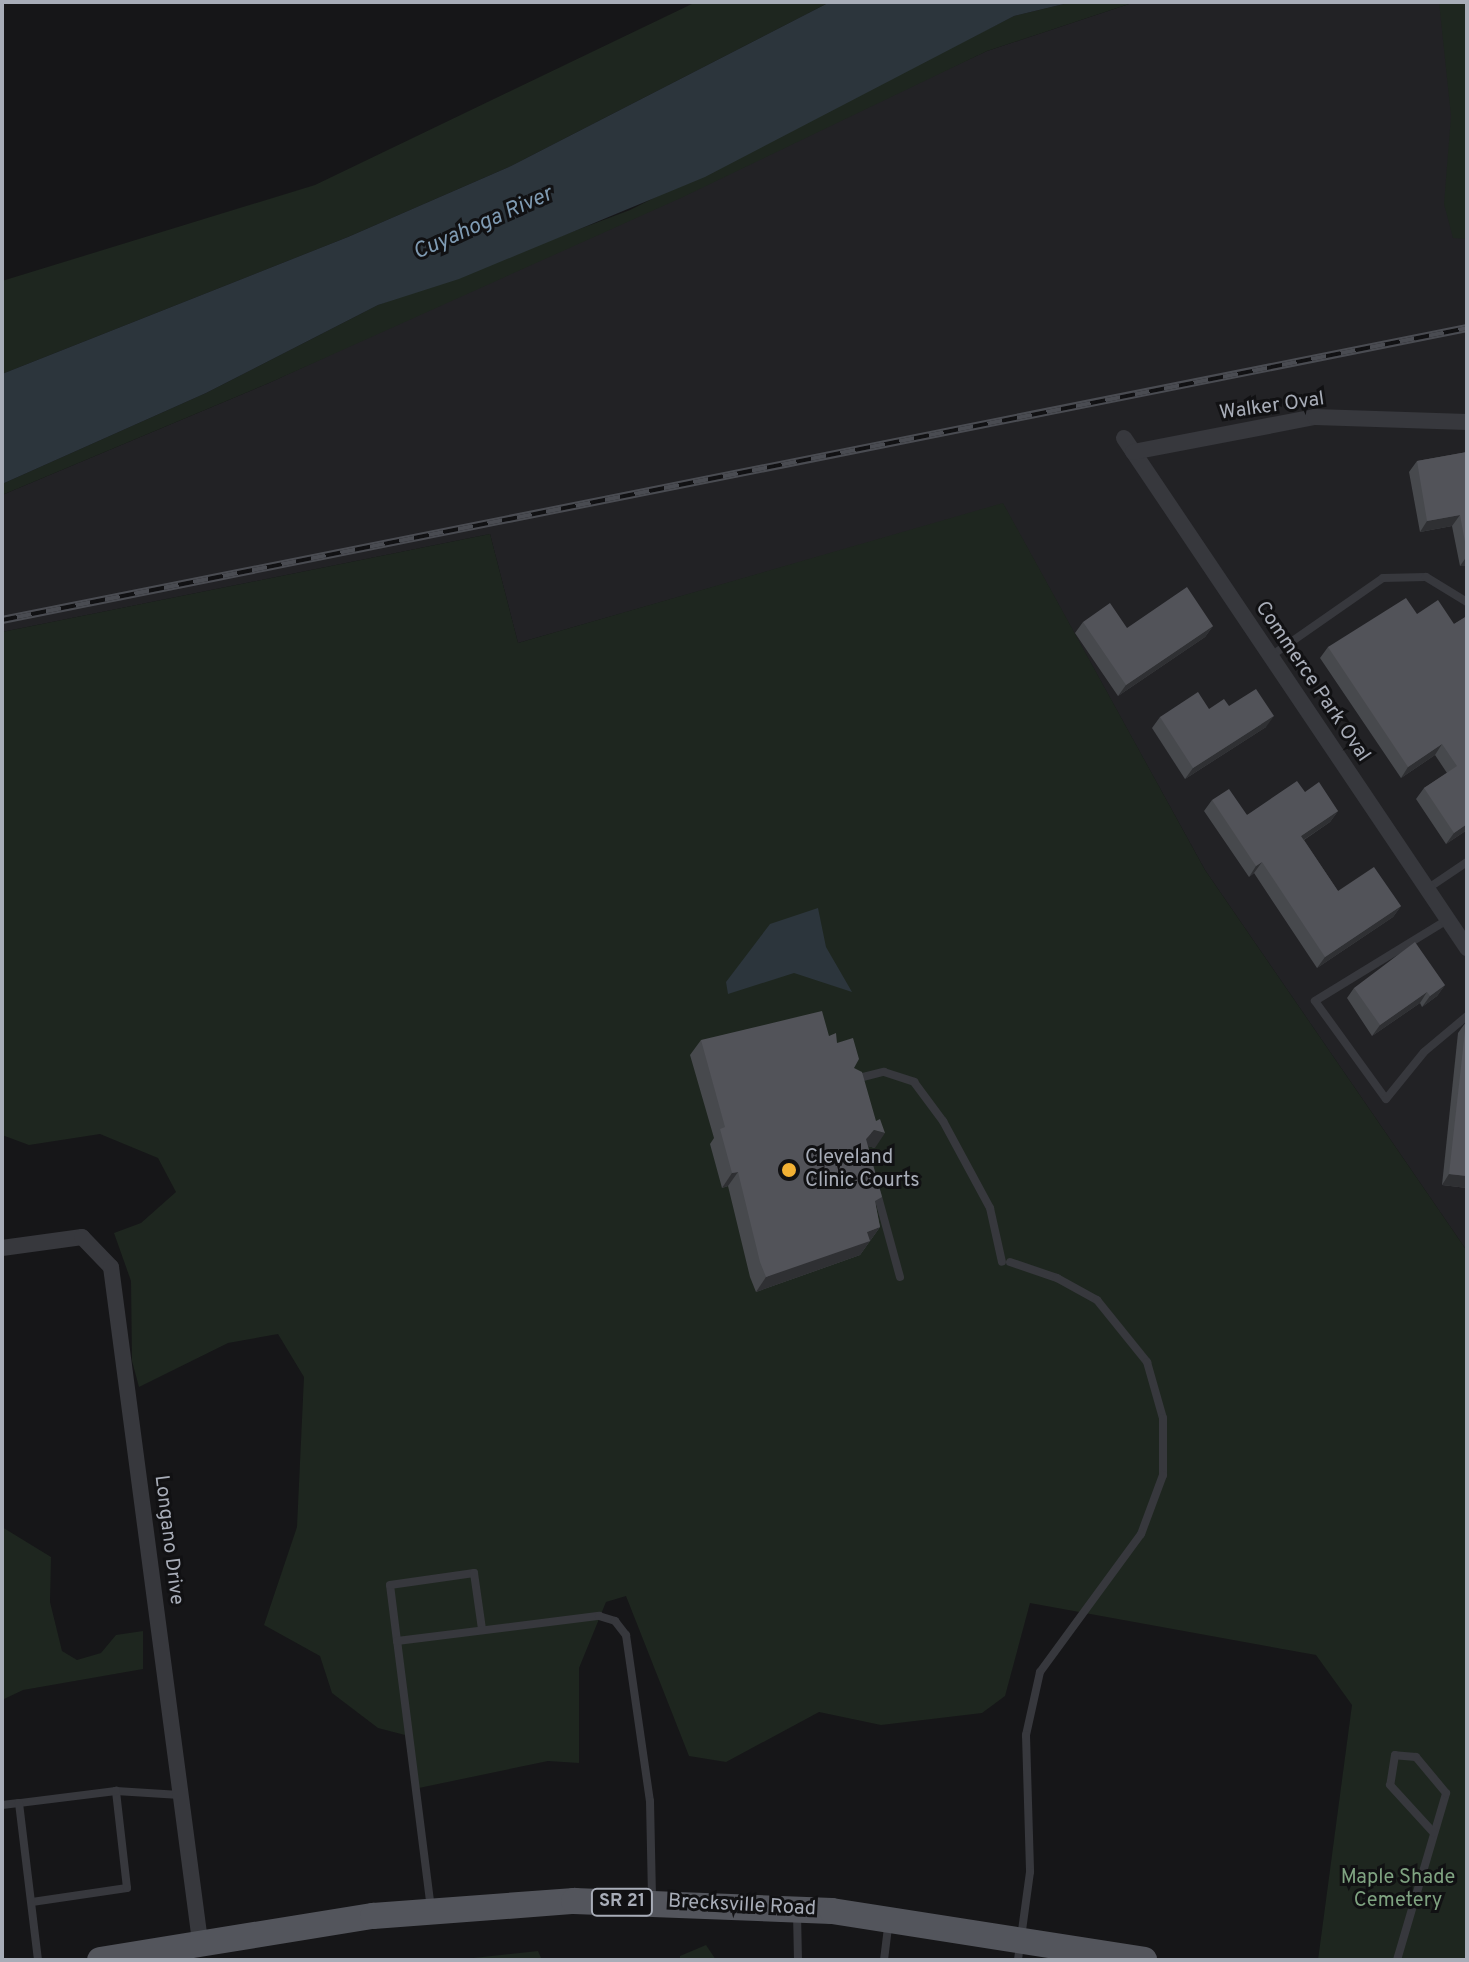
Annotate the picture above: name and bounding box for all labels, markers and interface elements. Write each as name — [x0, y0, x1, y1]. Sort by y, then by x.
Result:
water label: Cuyahoga River — [409, 181, 557, 267]
street label: Walker Oval — [1218, 388, 1326, 426]
street label: Commerce Park Oval — [1249, 597, 1375, 767]
place label: Cleveland Clinic Courts — [805, 1146, 920, 1193]
marker: Cleveland Clinic Courts — [780, 1161, 798, 1179]
street label: Longano Drive — [148, 1474, 188, 1606]
park label: Maple Shade Cemetery — [1341, 1866, 1455, 1913]
road number: SR 21 — [590, 1888, 654, 1916]
street label: Brecksville Road — [667, 1890, 817, 1922]

